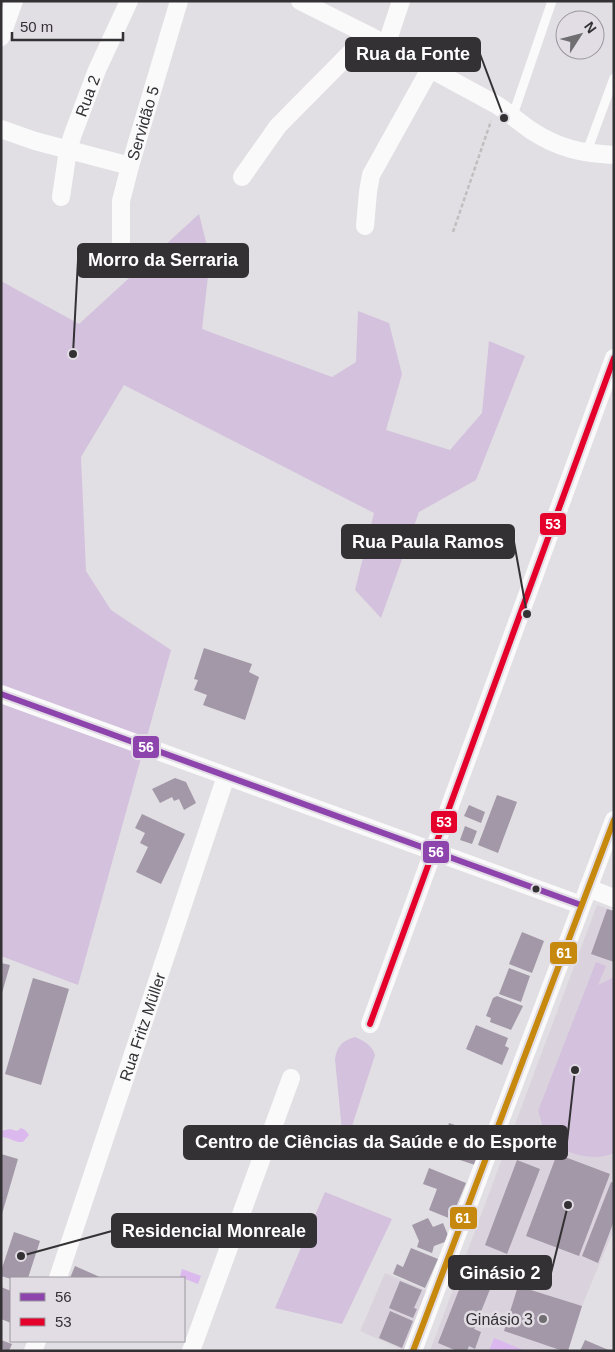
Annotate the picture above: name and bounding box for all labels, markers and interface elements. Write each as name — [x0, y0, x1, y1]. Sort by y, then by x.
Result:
scale bar — [12, 10, 124, 42]
north arrow — [555, 10, 605, 60]
text: 50 m — [20, 18, 53, 35]
text: N — [581, 19, 600, 36]
callout: Rua da Fonte — [346, 38, 480, 71]
text: Rua da Fonte — [356, 44, 470, 64]
street label: Rua 2 — [72, 73, 103, 119]
street label: Servidão 5 — [124, 84, 162, 162]
callout: Morro da Serraria — [78, 244, 248, 277]
text: Morro da Serraria — [88, 250, 239, 270]
line badge: 53 — [539, 512, 567, 536]
text: 53 — [545, 516, 561, 532]
callout: Rua Paula Ramos — [342, 525, 514, 558]
text: Rua Paula Ramos — [352, 532, 504, 552]
line badge: 56 — [132, 735, 160, 759]
text: 56 — [138, 739, 154, 755]
line badge: 53 — [430, 810, 458, 834]
text: 53 — [436, 814, 452, 830]
line badge: 56 — [422, 840, 450, 864]
text: 56 — [428, 844, 444, 860]
unlabelled marker — [531, 884, 541, 894]
line badge: 61 — [549, 941, 578, 965]
text: 61 — [556, 945, 572, 961]
street label: Rua Fritz Müller — [116, 970, 168, 1083]
callout: Centro de Ciências da Saúde e do Esporte — [184, 1126, 567, 1159]
text: Centro de Ciências da Saúde e do Esporte — [195, 1132, 557, 1152]
line badge: 61 — [449, 1206, 478, 1230]
text: 61 — [455, 1210, 471, 1226]
callout: Residencial Monreale — [112, 1214, 316, 1247]
text: Residencial Monreale — [122, 1221, 306, 1241]
callout: Ginásio 2 — [449, 1256, 551, 1289]
text: Ginásio 2 — [459, 1263, 541, 1283]
legend — [10, 1277, 185, 1342]
text: 56 — [55, 1288, 72, 1305]
place label: Ginásio 3 — [465, 1311, 533, 1328]
text: 53 — [55, 1313, 72, 1330]
marker: Ginásio 3 — [537, 1313, 549, 1325]

